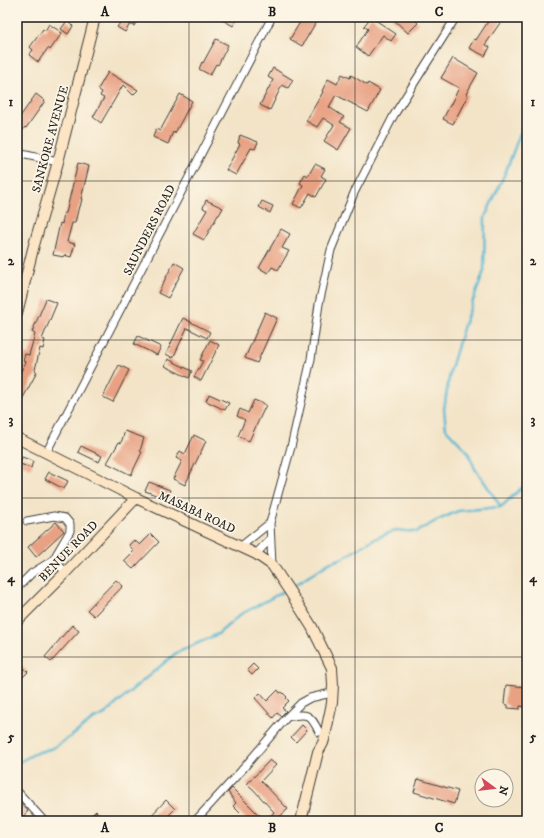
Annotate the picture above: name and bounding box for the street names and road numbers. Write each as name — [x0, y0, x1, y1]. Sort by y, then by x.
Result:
street label: SANKORE AVENUE — [29, 83, 72, 194]
street label: SAUNDERS ROAD — [120, 182, 179, 278]
street label: MASABA ROAD — [156, 488, 238, 537]
street label: BENUE ROAD — [35, 518, 101, 585]

